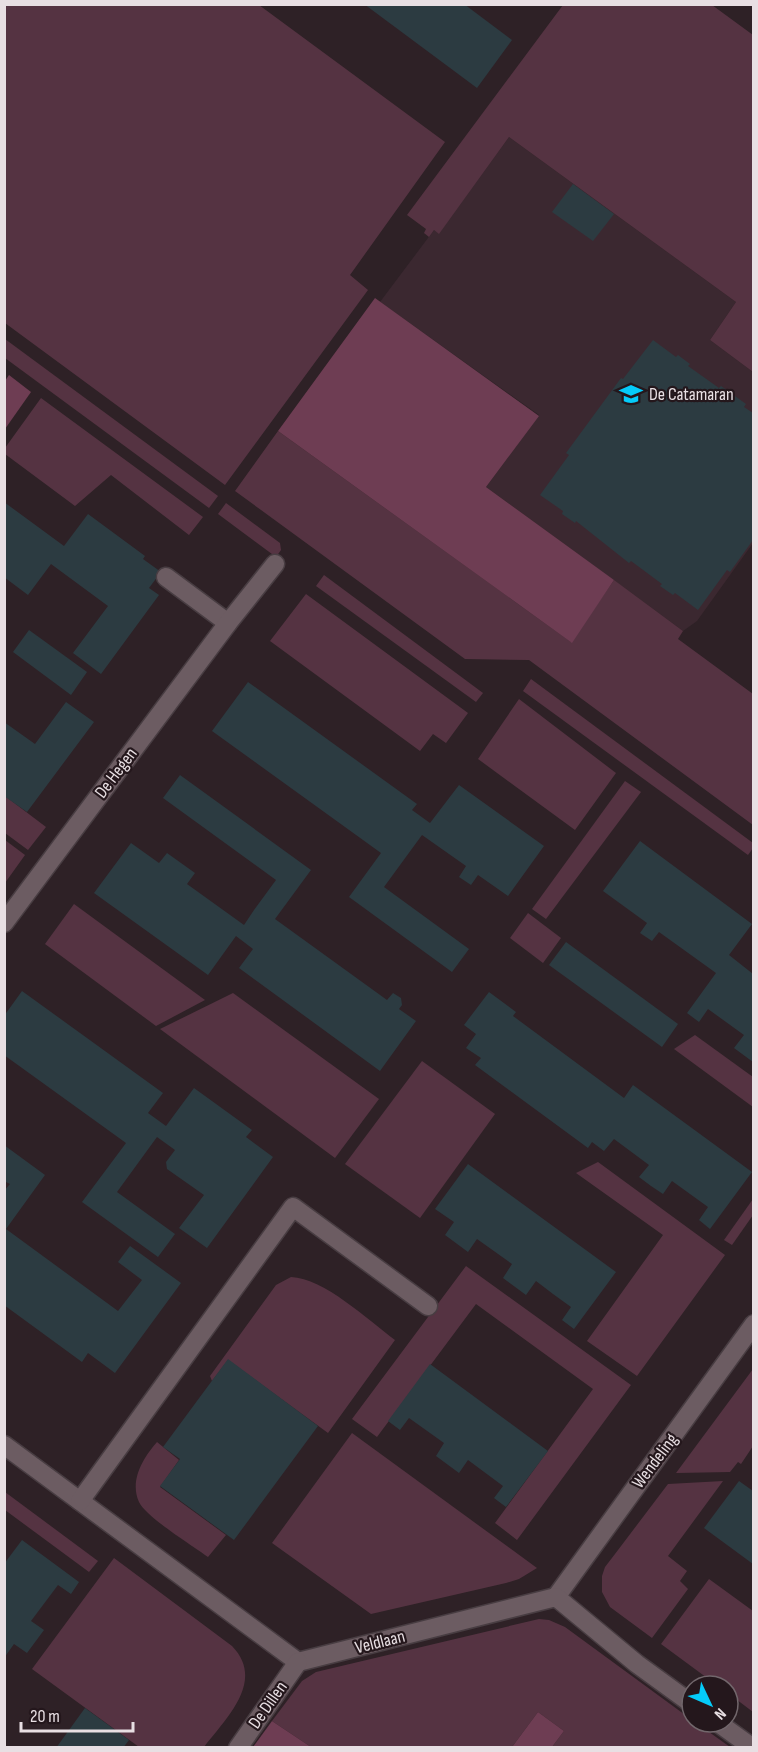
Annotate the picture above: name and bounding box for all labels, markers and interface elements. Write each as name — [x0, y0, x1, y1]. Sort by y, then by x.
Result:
school or university icon: De Catamaran — [618, 381, 644, 407]
place label: De Catamaran — [649, 384, 734, 405]
street label: De Hegen — [90, 744, 142, 802]
street label: Wendeling — [628, 1429, 682, 1493]
street label: Veldlaan — [353, 1626, 407, 1658]
north arrow — [680, 1674, 740, 1734]
street label: De Dillen — [244, 1677, 292, 1733]
scale bar — [21, 1695, 134, 1733]
text: N — [710, 1704, 730, 1723]
text: 20 m — [30, 1706, 60, 1727]

